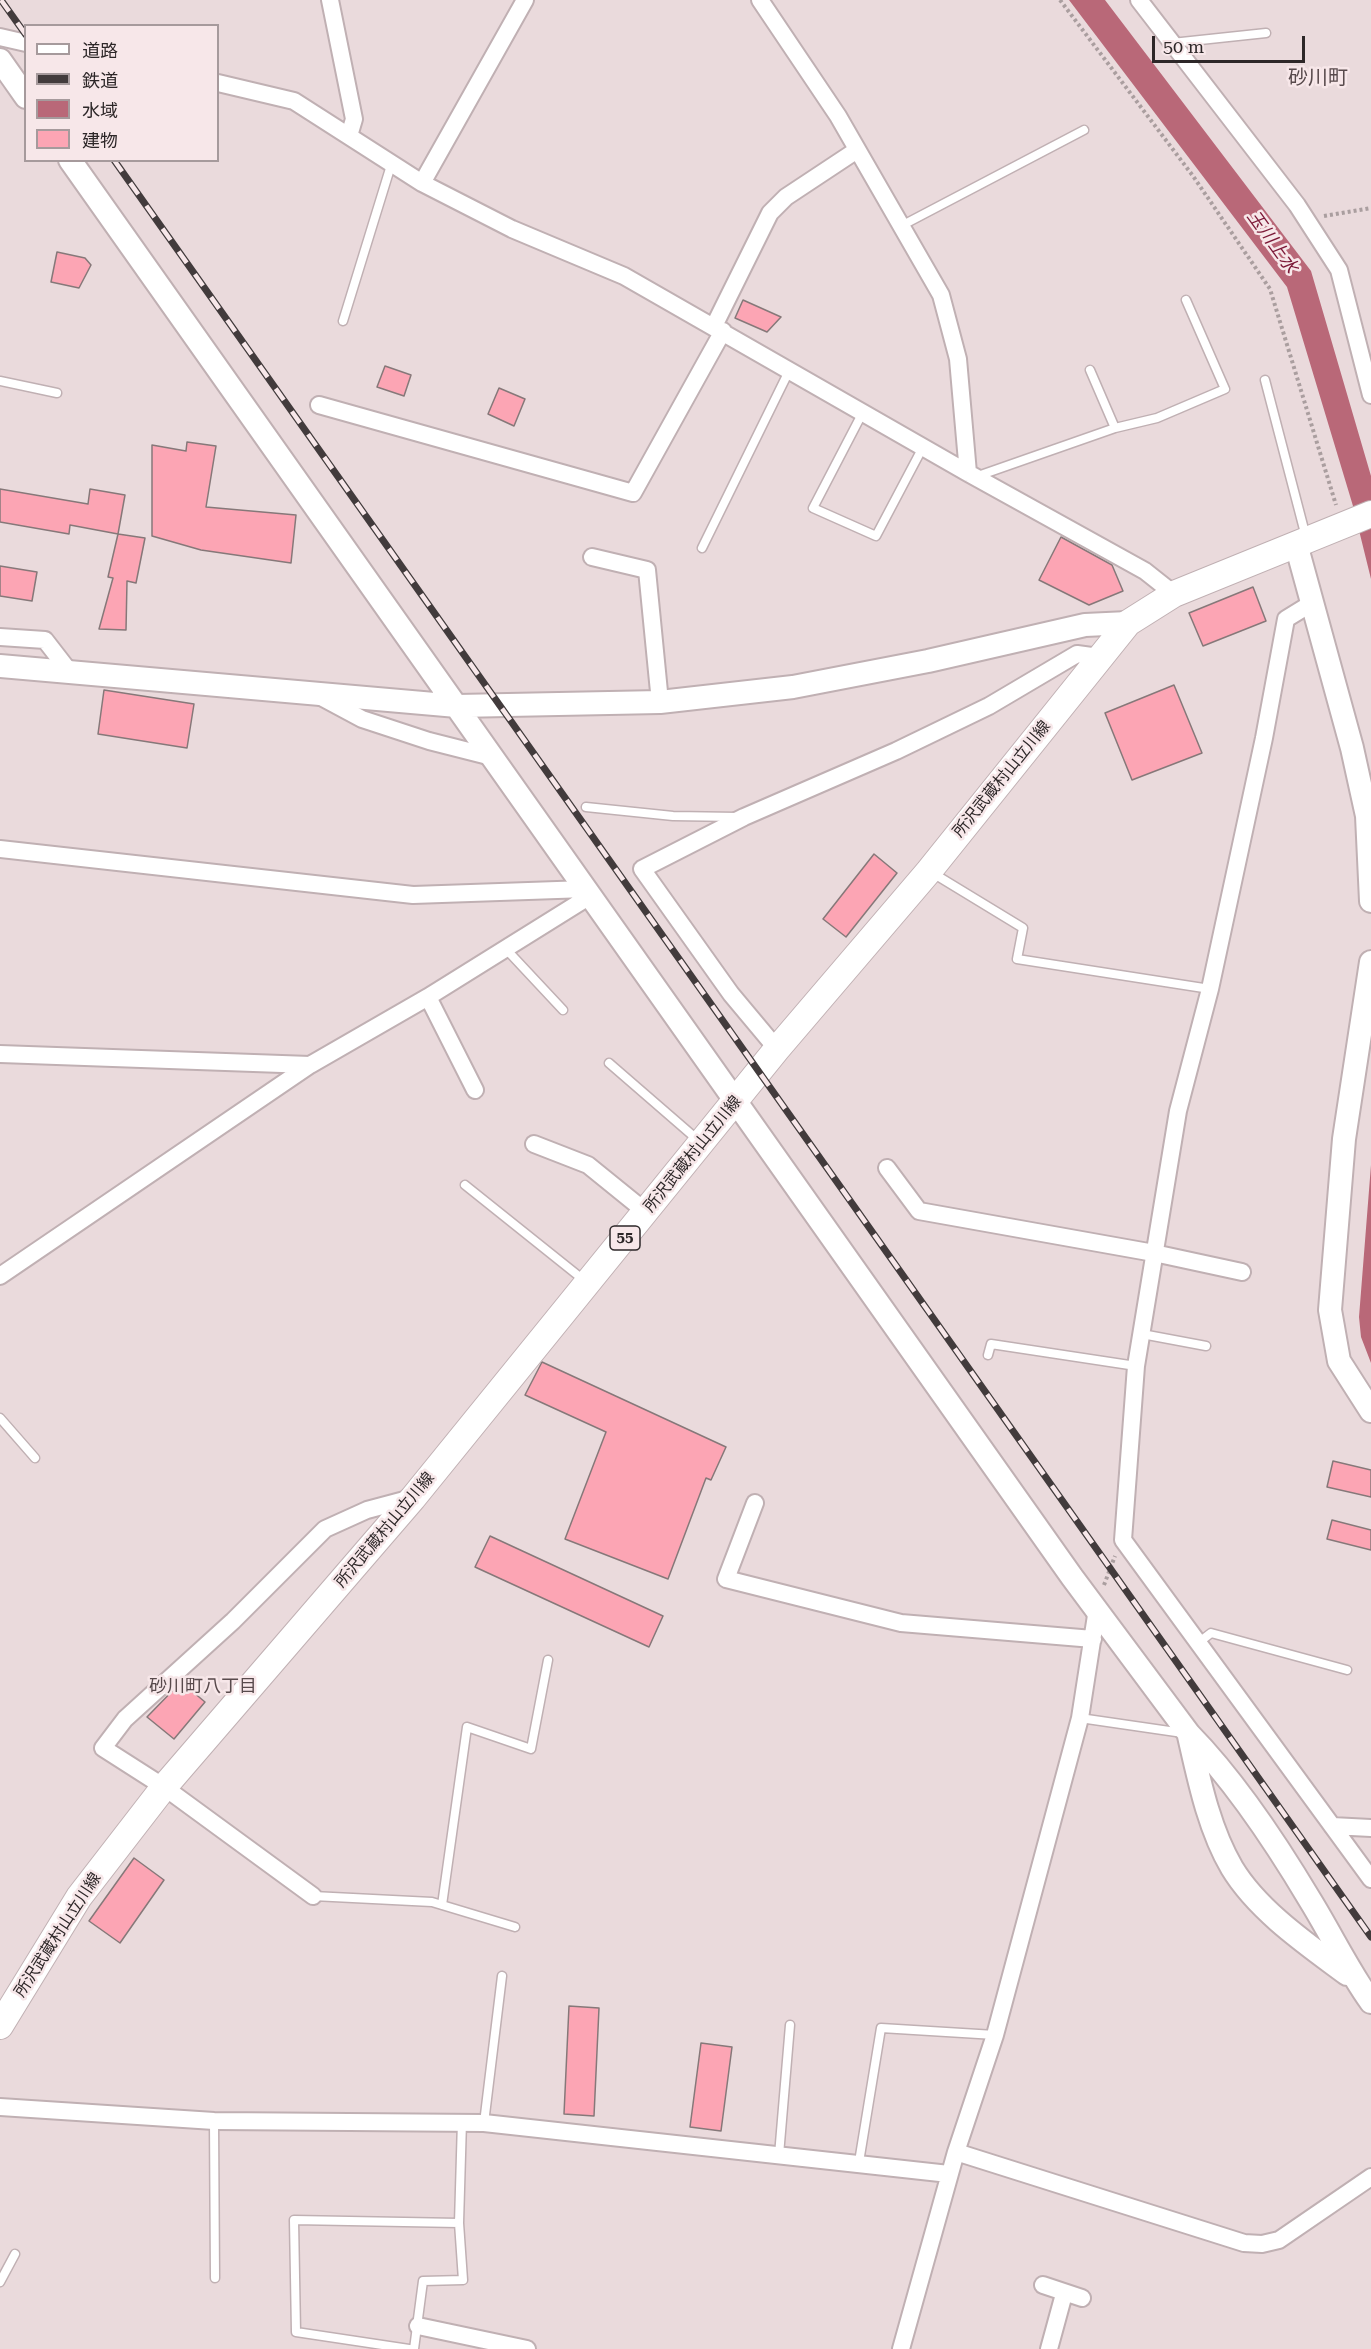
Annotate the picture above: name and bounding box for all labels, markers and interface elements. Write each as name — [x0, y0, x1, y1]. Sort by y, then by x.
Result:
legend — [24, 24, 219, 162]
scale bar — [1155, 24, 1308, 62]
text: 50 m — [1163, 36, 1204, 57]
text: 道路 — [82, 40, 118, 61]
district label: 砂川町 — [1288, 66, 1348, 90]
text: 鉄道 — [82, 70, 118, 91]
text: 水域 — [82, 100, 118, 121]
text: 建物 — [82, 130, 118, 151]
water label: 玉川上水 — [1242, 207, 1302, 277]
street label: 所沢武蔵村山立川線 — [949, 717, 1055, 841]
street label: 所沢武蔵村山立川線 — [640, 1092, 746, 1216]
road number: 55 — [610, 1226, 640, 1250]
street label: 所沢武蔵村山立川線 — [331, 1469, 439, 1591]
district label: 砂川町八丁目 — [149, 1676, 257, 1698]
street label: 所沢武蔵村山立川線 — [11, 1869, 105, 2001]

